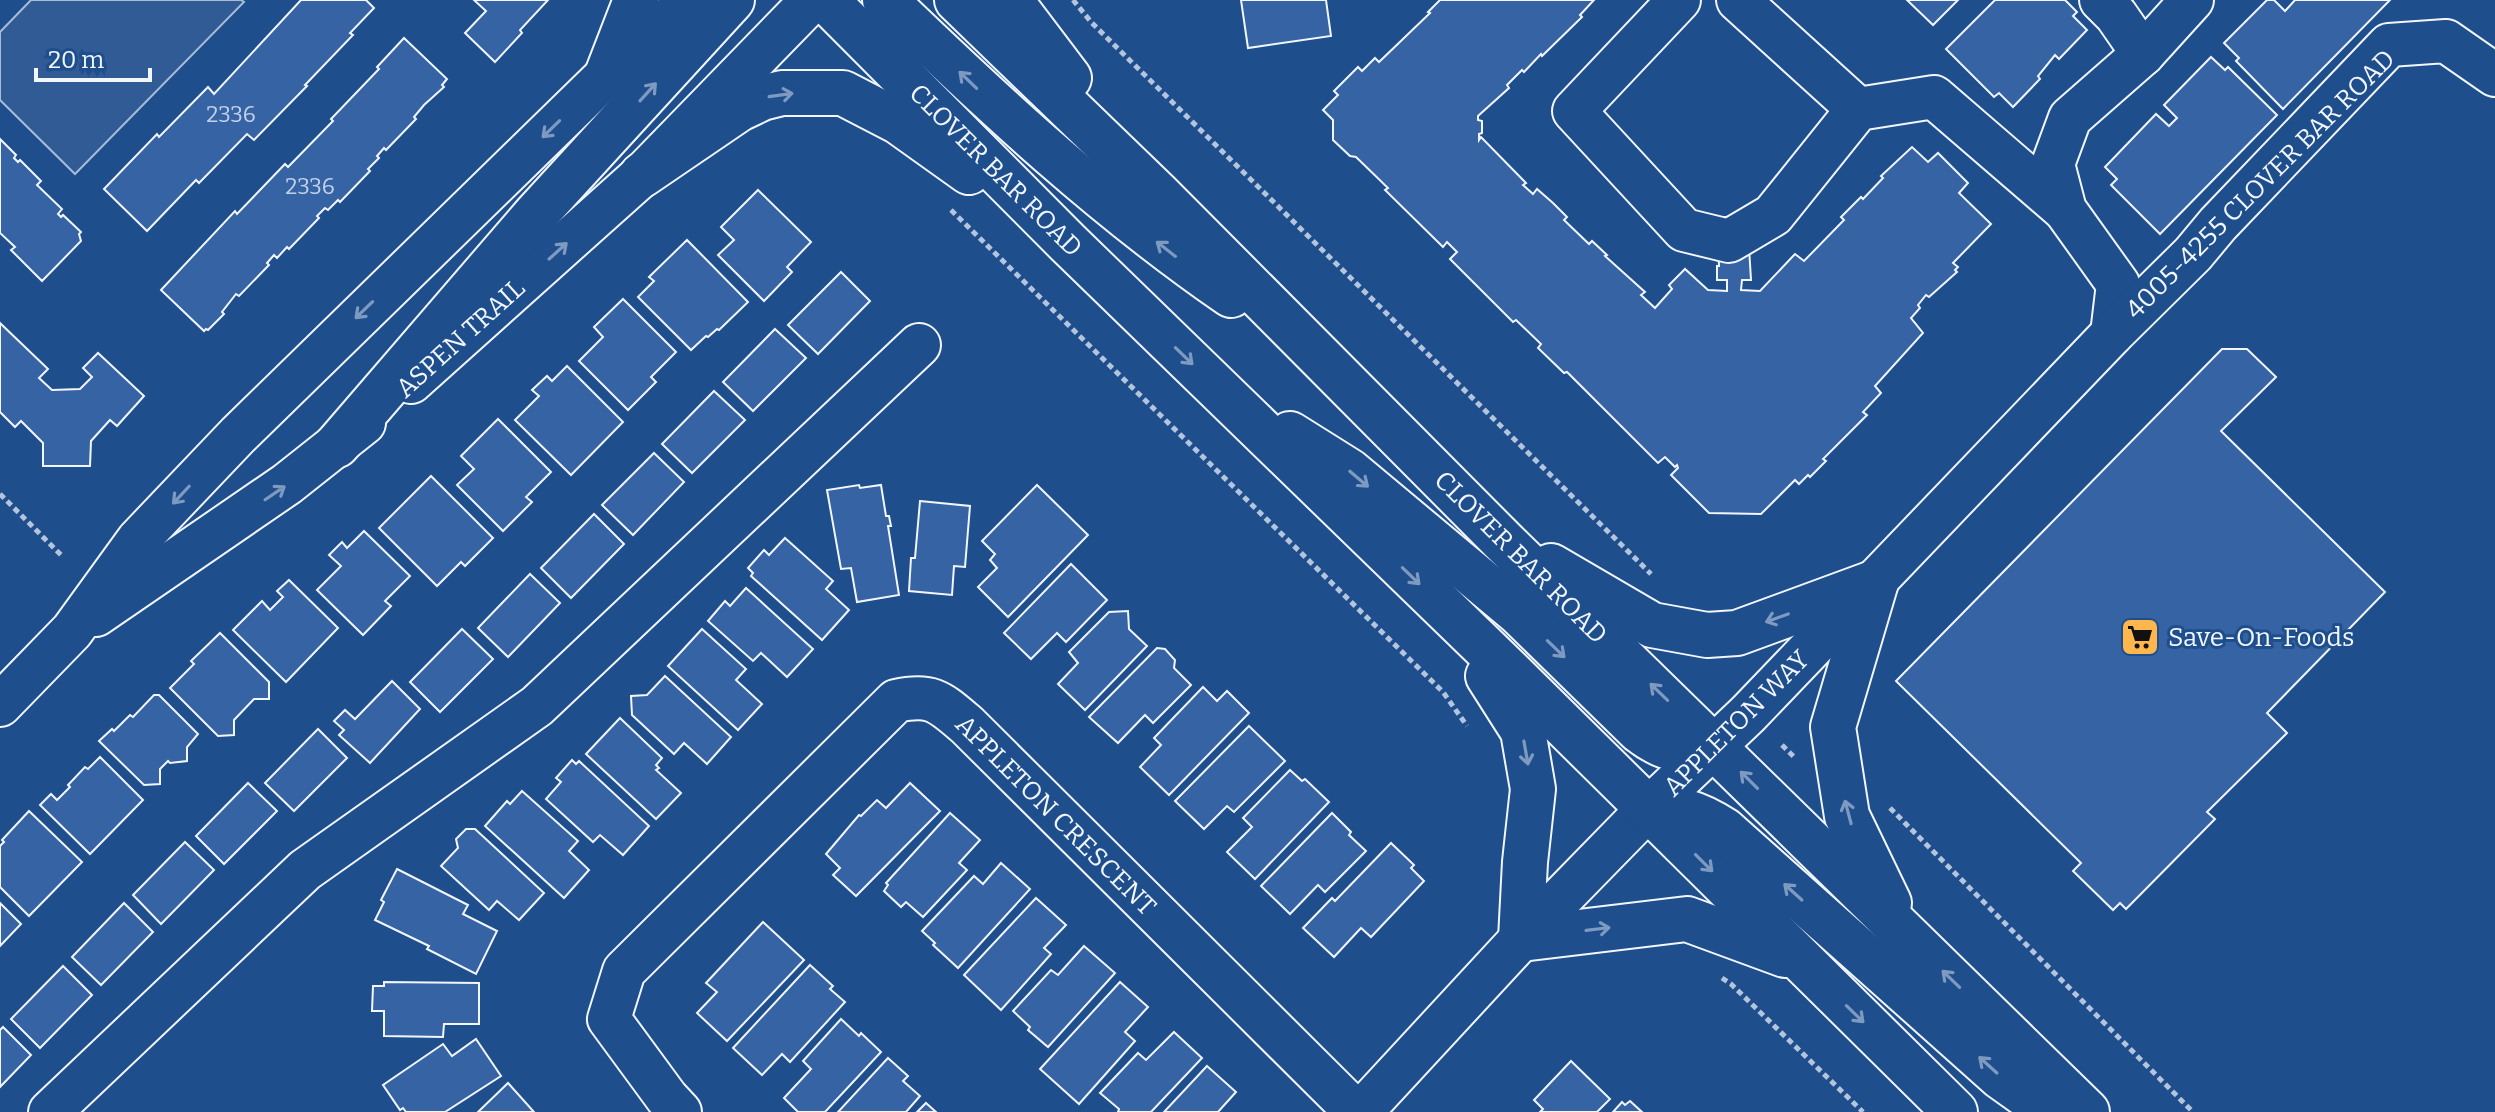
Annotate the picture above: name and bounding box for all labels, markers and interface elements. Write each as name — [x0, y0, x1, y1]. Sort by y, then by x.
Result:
scale bar — [36, 32, 150, 82]
street label: 4005-4255 CLOVER BAR ROAD — [2119, 43, 2401, 325]
text: 20 m — [48, 46, 104, 74]
one-way arrow — [959, 72, 979, 90]
street label: CLOVER BAR ROAD — [903, 78, 1088, 263]
one-way arrow — [638, 82, 657, 102]
one-way arrow — [768, 87, 793, 102]
house number: 2336 — [206, 101, 256, 128]
one-way arrow — [541, 120, 561, 139]
house number: 2336 — [285, 173, 335, 200]
one-way arrow — [1156, 241, 1177, 258]
one-way arrow — [547, 242, 567, 260]
street label: ASPEN TRAIL — [390, 273, 531, 404]
one-way arrow — [355, 300, 374, 319]
one-way arrow — [1174, 346, 1194, 365]
street label: CLOVER BAR ROAD — [1428, 465, 1613, 650]
one-way arrow — [1348, 470, 1369, 488]
one-way arrow — [172, 485, 191, 505]
one-way arrow — [264, 485, 286, 501]
one-way arrow — [1401, 566, 1420, 585]
one-way arrow — [1765, 612, 1790, 627]
supermarket icon: Save-On-Foods — [2119, 616, 2161, 658]
place label: Save-On-Foods — [2168, 622, 2354, 653]
one-way arrow — [1546, 639, 1566, 658]
street label: APPLETON WAY — [1657, 644, 1816, 803]
one-way arrow — [1649, 683, 1669, 702]
street label: APPLETON CRESCENT — [949, 709, 1162, 922]
one-way arrow — [1520, 740, 1535, 765]
one-way arrow — [1740, 771, 1759, 790]
one-way arrow — [1839, 800, 1854, 826]
one-way arrow — [1694, 853, 1713, 872]
one-way arrow — [1784, 883, 1804, 901]
one-way arrow — [1585, 922, 1611, 937]
one-way arrow — [1941, 970, 1961, 989]
one-way arrow — [1845, 1005, 1865, 1024]
one-way arrow — [1978, 1056, 1998, 1074]

